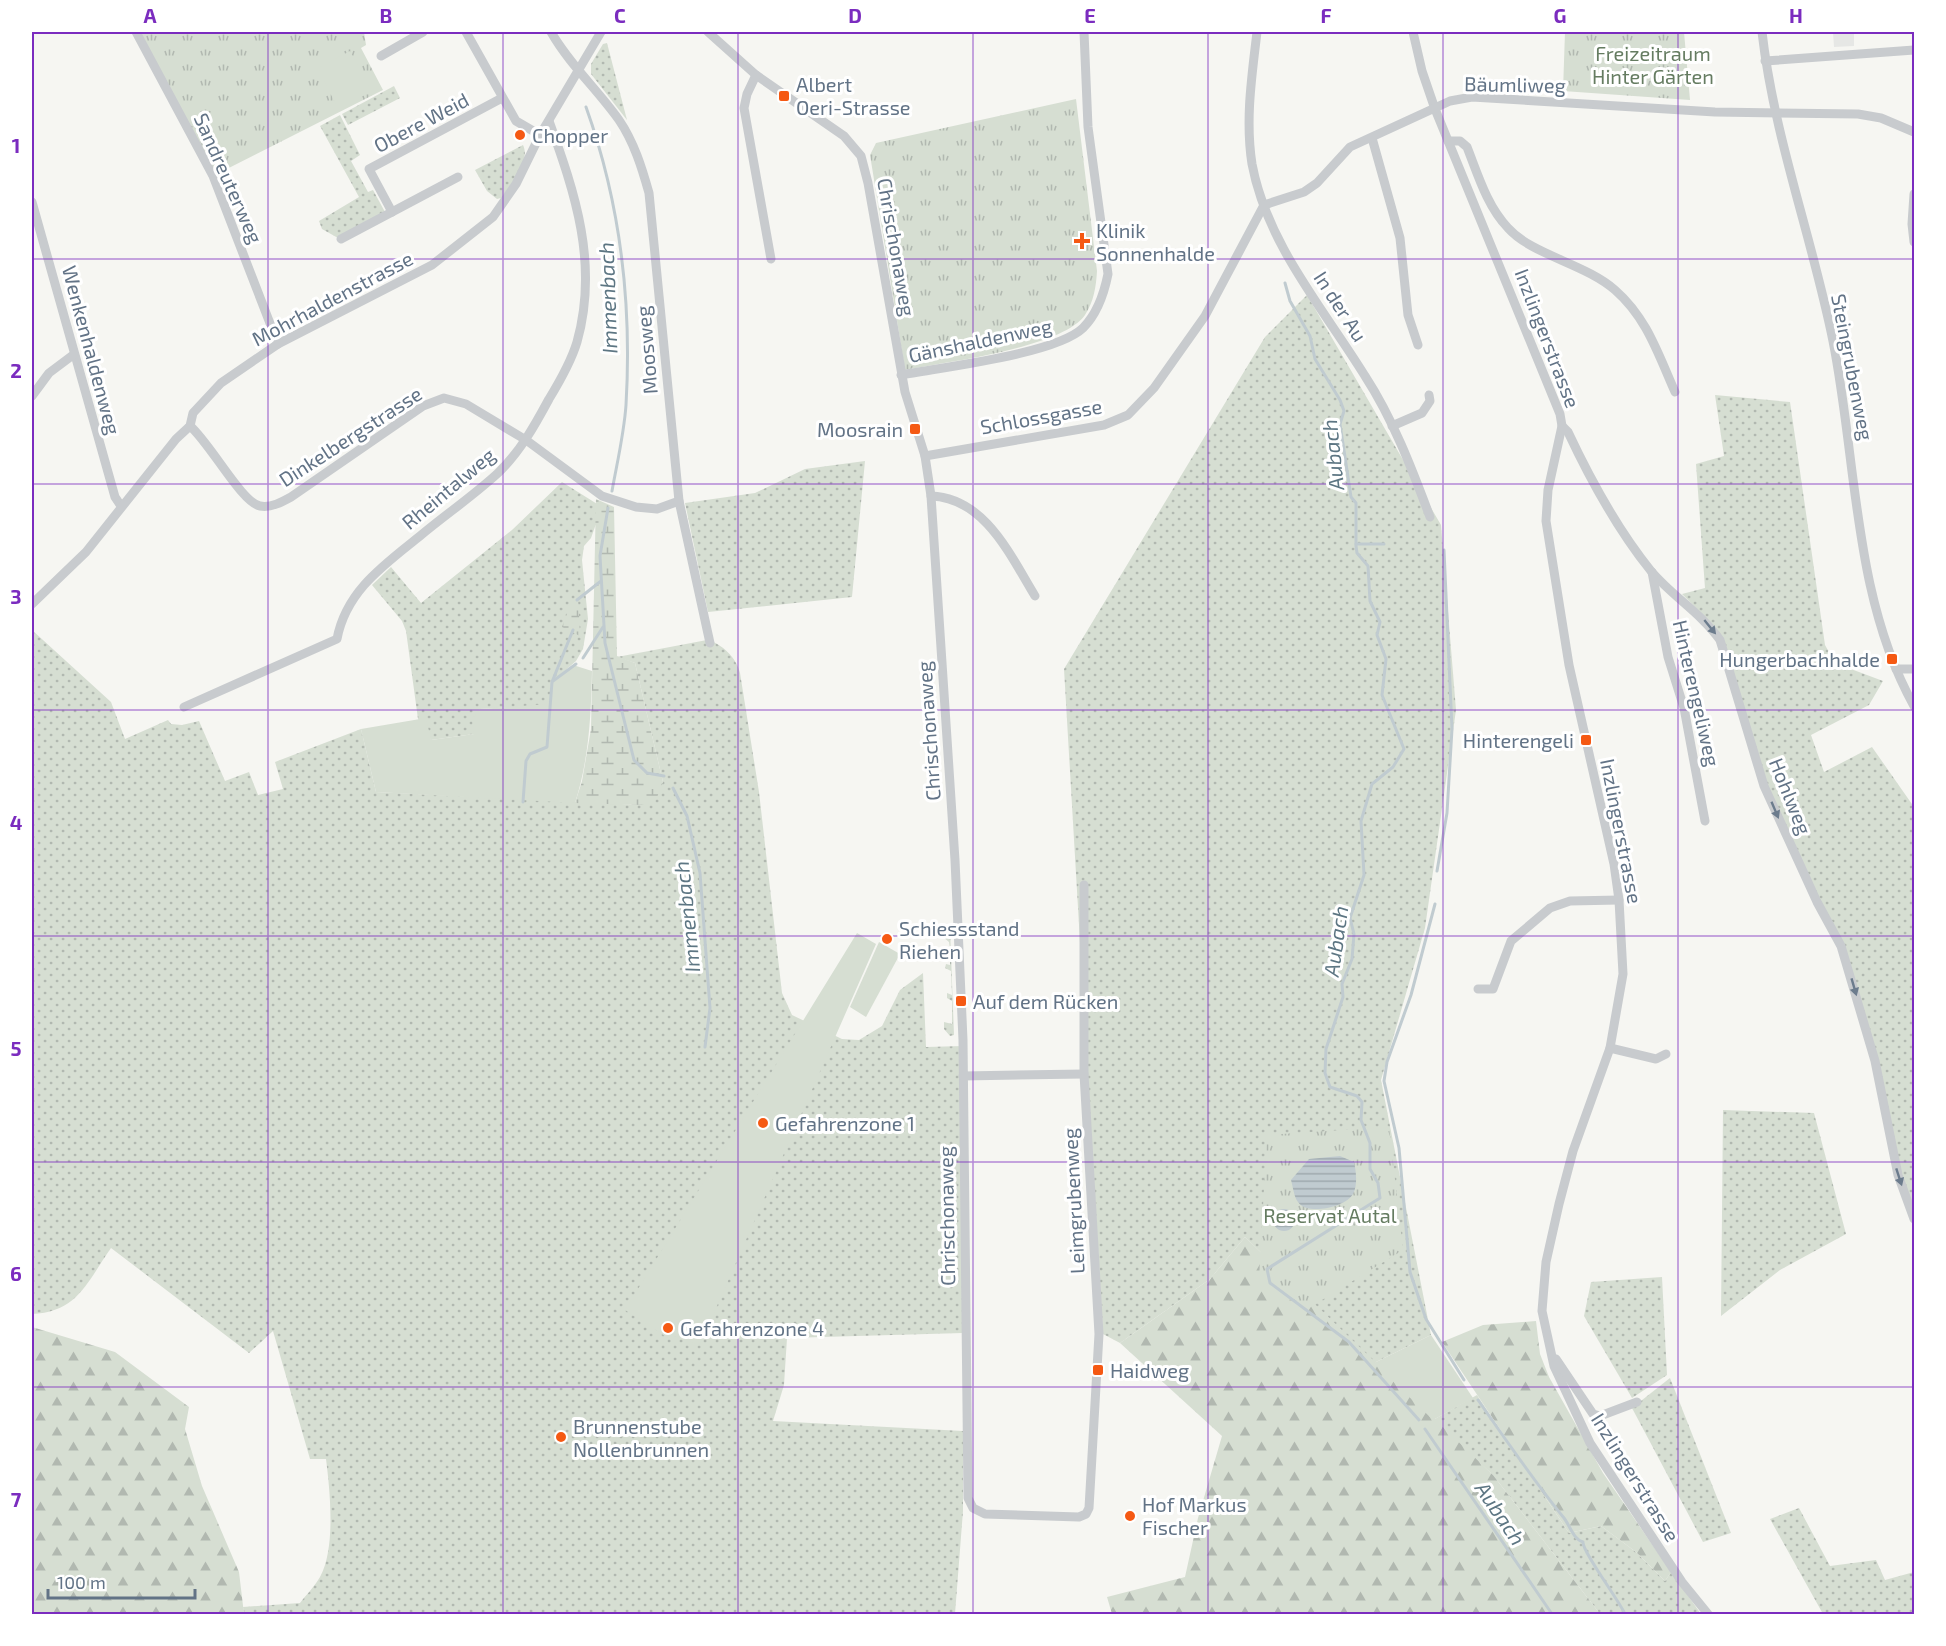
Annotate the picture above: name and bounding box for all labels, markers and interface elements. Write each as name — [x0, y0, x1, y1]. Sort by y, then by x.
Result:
text: A — [143, 3, 157, 27]
text: B — [380, 3, 392, 27]
text: C — [614, 3, 626, 27]
text: D — [848, 3, 862, 27]
text: E — [1084, 3, 1096, 27]
text: F — [1320, 3, 1332, 27]
text: G — [1554, 3, 1566, 27]
text: H — [1789, 3, 1803, 27]
park label: Freizeitraum Hinter Gärten — [1592, 41, 1714, 88]
street label: Bäumliweg — [1464, 71, 1566, 97]
place label: Albert Oeri-Strasse — [796, 72, 911, 119]
street label: Obere Weid — [369, 87, 473, 157]
marker: Albert Oeri-Strasse — [777, 89, 791, 103]
street label: Sandreuterweg — [190, 109, 268, 247]
place label: Chopper — [532, 123, 608, 147]
marker: Chopper — [513, 128, 527, 142]
text: 1 — [12, 133, 20, 157]
street label: Chrischonaweg — [873, 176, 921, 318]
place label: Klinik Sonnenhalde — [1096, 218, 1215, 265]
marker: Klinik Sonnenhalde — [1073, 232, 1091, 250]
water label: Immenbach — [593, 242, 621, 354]
street label: Mohrhaldenstrasse — [247, 245, 417, 351]
street label: Wenkenhaldenweg — [58, 263, 126, 437]
street label: Inzlingerstrasse — [1510, 265, 1586, 411]
street label: In der Au — [1309, 266, 1373, 346]
street label: Steingrubenweg — [1827, 292, 1879, 442]
street label: Moosweg — [630, 305, 662, 395]
street label: Gänshaldenweg — [906, 313, 1054, 367]
text: 2 — [10, 358, 22, 382]
street label: Dinkelbergstrasse — [274, 381, 426, 491]
street label: Schlossgasse — [978, 393, 1104, 439]
place label: Moosrain — [817, 417, 903, 441]
water label: Aubach — [1316, 418, 1348, 493]
marker: Moosrain — [908, 422, 922, 436]
street label: Rheintalweg — [397, 442, 499, 534]
text: 3 — [10, 584, 22, 608]
street label: Hinterengeliweg — [1668, 617, 1726, 769]
one-way arrow — [1704, 619, 1717, 635]
place label: Hungerbachhalde — [1719, 647, 1880, 671]
marker: Hungerbachhalde — [1885, 652, 1899, 666]
street label: Chrischonaweg — [911, 660, 945, 802]
place label: Hinterengeli — [1463, 728, 1574, 752]
marker: Hinterengeli — [1579, 733, 1593, 747]
street label: Hohlweg — [1765, 754, 1817, 838]
street label: Inzlingerstrasse — [1596, 756, 1648, 906]
one-way arrow — [1770, 801, 1779, 818]
text: 4 — [10, 810, 23, 834]
water label: Immenbach — [668, 860, 704, 974]
water label: Aubach — [1318, 904, 1352, 979]
place label: Schiessstand Riehen — [899, 916, 1019, 963]
marker: Schiessstand Riehen — [880, 932, 894, 946]
one-way arrow — [1850, 978, 1859, 996]
place label: Auf dem Rücken — [973, 989, 1118, 1013]
marker: Auf dem Rücken — [954, 994, 968, 1008]
text: 5 — [10, 1036, 22, 1060]
place label: Gefahrenzone 1 — [775, 1111, 915, 1135]
marker: Gefahrenzone 1 — [756, 1116, 770, 1130]
street label: Leimgrubenweg — [1057, 1127, 1089, 1275]
street label: Chrischonaweg — [933, 1146, 959, 1286]
one-way arrow — [1895, 1168, 1904, 1186]
park label: Reservat Autal — [1263, 1203, 1397, 1227]
text: 6 — [10, 1261, 22, 1285]
place label: Gefahrenzone 4 — [680, 1316, 824, 1340]
marker: Gefahrenzone 4 — [661, 1321, 675, 1335]
place label: Haidweg — [1110, 1358, 1189, 1382]
marker: Haidweg — [1091, 1363, 1105, 1377]
street label: Inzlingerstrasse — [1587, 1408, 1685, 1546]
place label: Brunnenstube Nollenbrunnen — [573, 1414, 709, 1461]
marker: Brunnenstube Nollenbrunnen — [554, 1430, 568, 1444]
water label: Aubach — [1470, 1476, 1531, 1550]
text: 7 — [11, 1487, 22, 1511]
place label: Hof Markus Fischer — [1142, 1492, 1247, 1539]
marker: Hof Markus Fischer — [1123, 1509, 1137, 1523]
scale bar — [48, 1562, 195, 1600]
text: 100 m — [57, 1571, 106, 1593]

